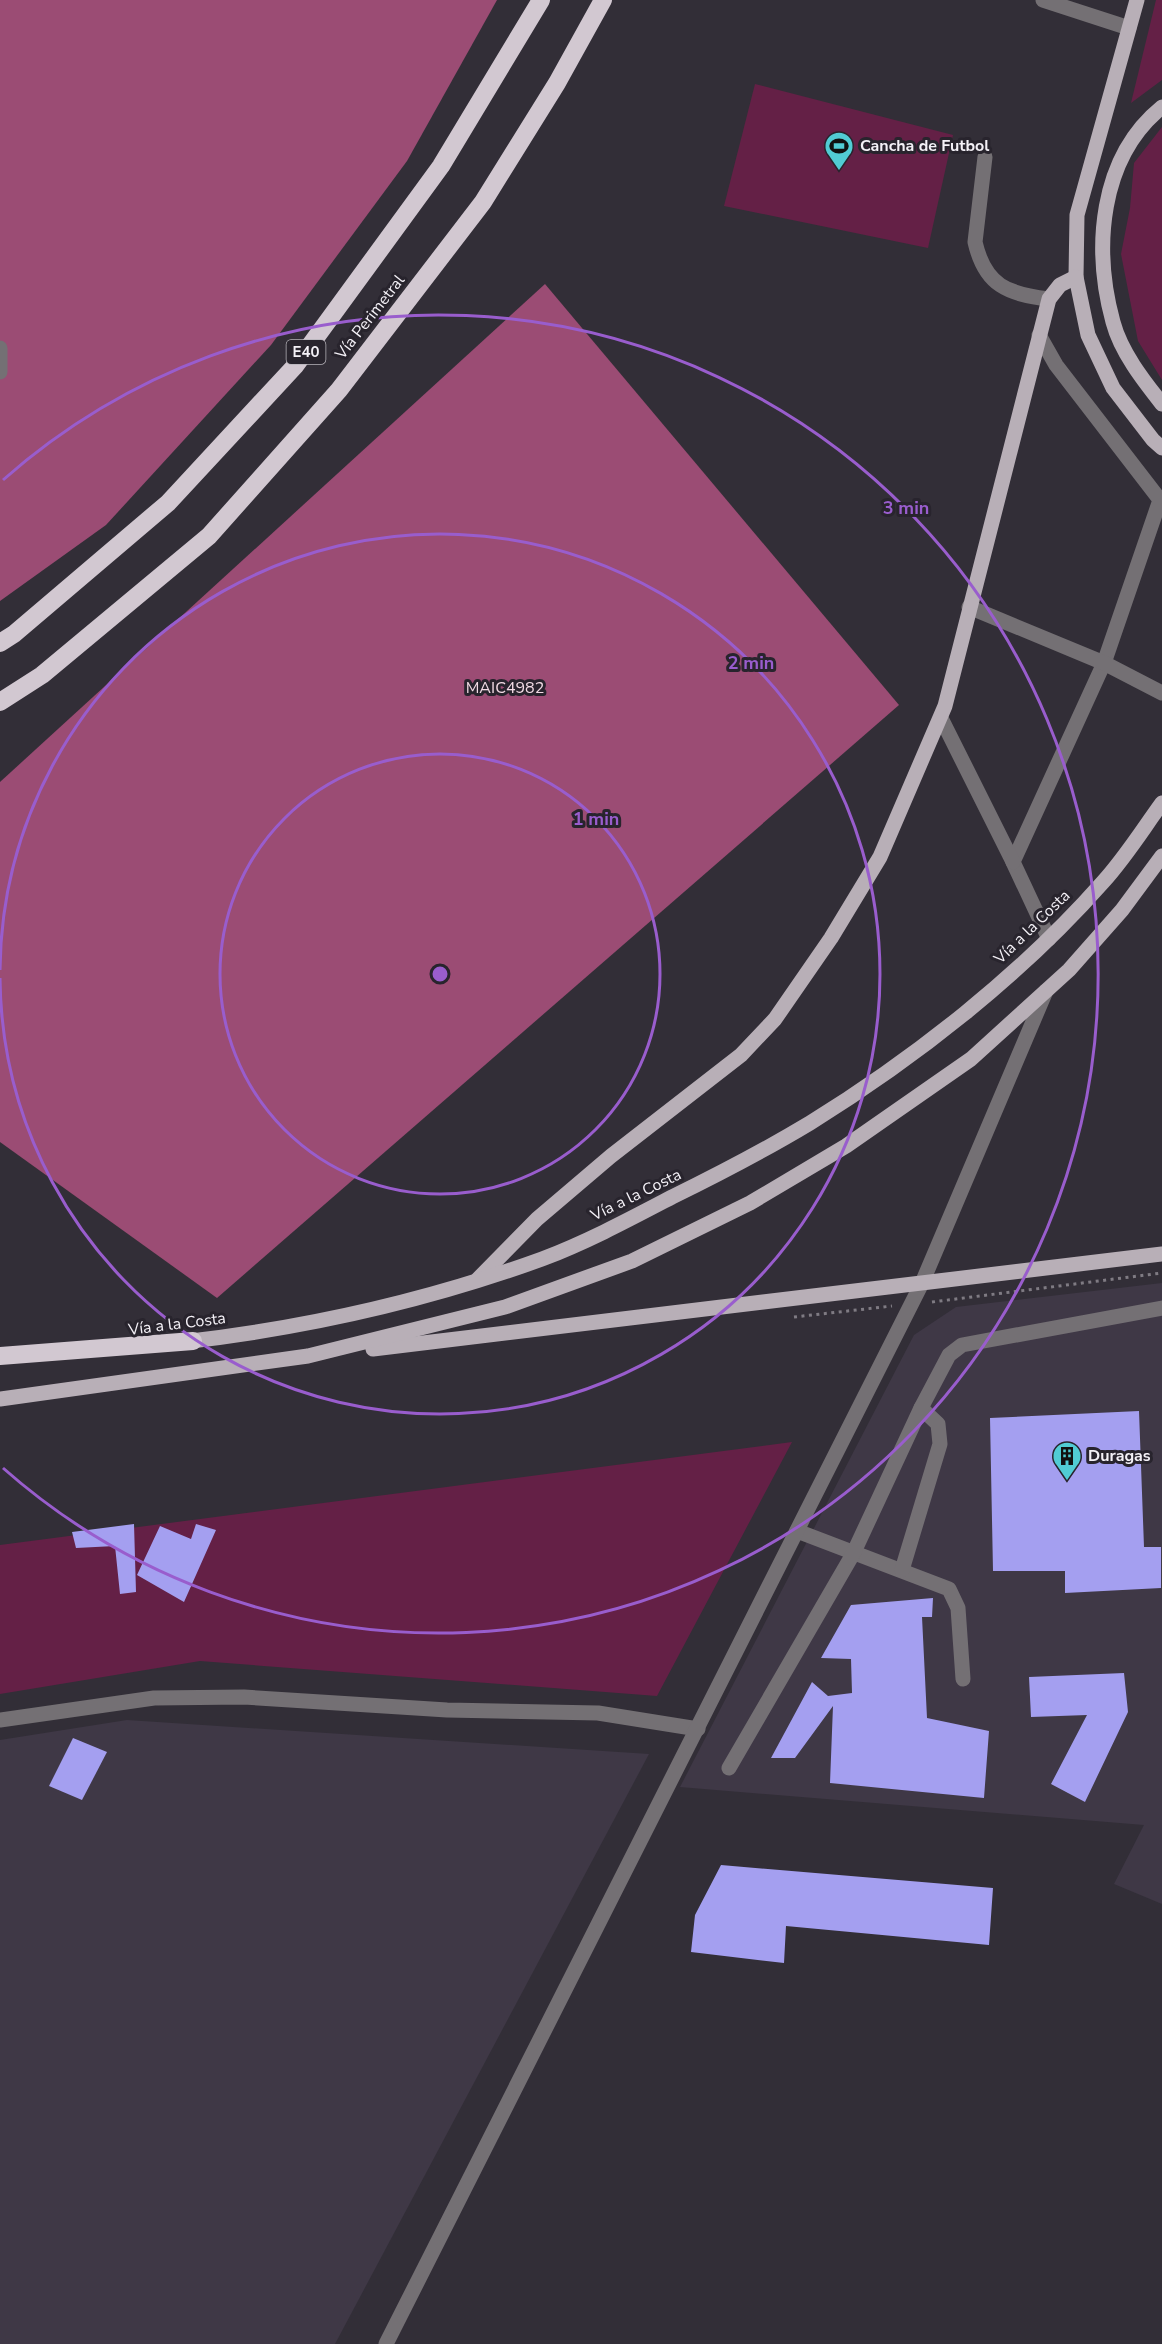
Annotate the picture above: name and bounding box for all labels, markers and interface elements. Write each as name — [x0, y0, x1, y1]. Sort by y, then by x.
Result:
sports icon: Cancha de Futbol — [823, 130, 855, 172]
place label: Cancha de Futbol — [860, 135, 989, 157]
street label: Vía Perimetral — [329, 270, 410, 365]
road number: E40 — [286, 340, 326, 364]
text: 3 min — [883, 496, 929, 520]
text: 2 min — [728, 651, 774, 675]
park label: MAIC4982 — [466, 677, 544, 699]
text: 1 min — [573, 807, 619, 831]
street label: Vía a la Costa — [988, 885, 1075, 970]
centre of rings — [430, 964, 450, 984]
street label: Vía a la Costa — [586, 1164, 685, 1227]
street label: Vía a la Costa — [126, 1307, 227, 1341]
building icon: Duragas — [1051, 1440, 1083, 1482]
place label: Duragas — [1088, 1445, 1151, 1467]

